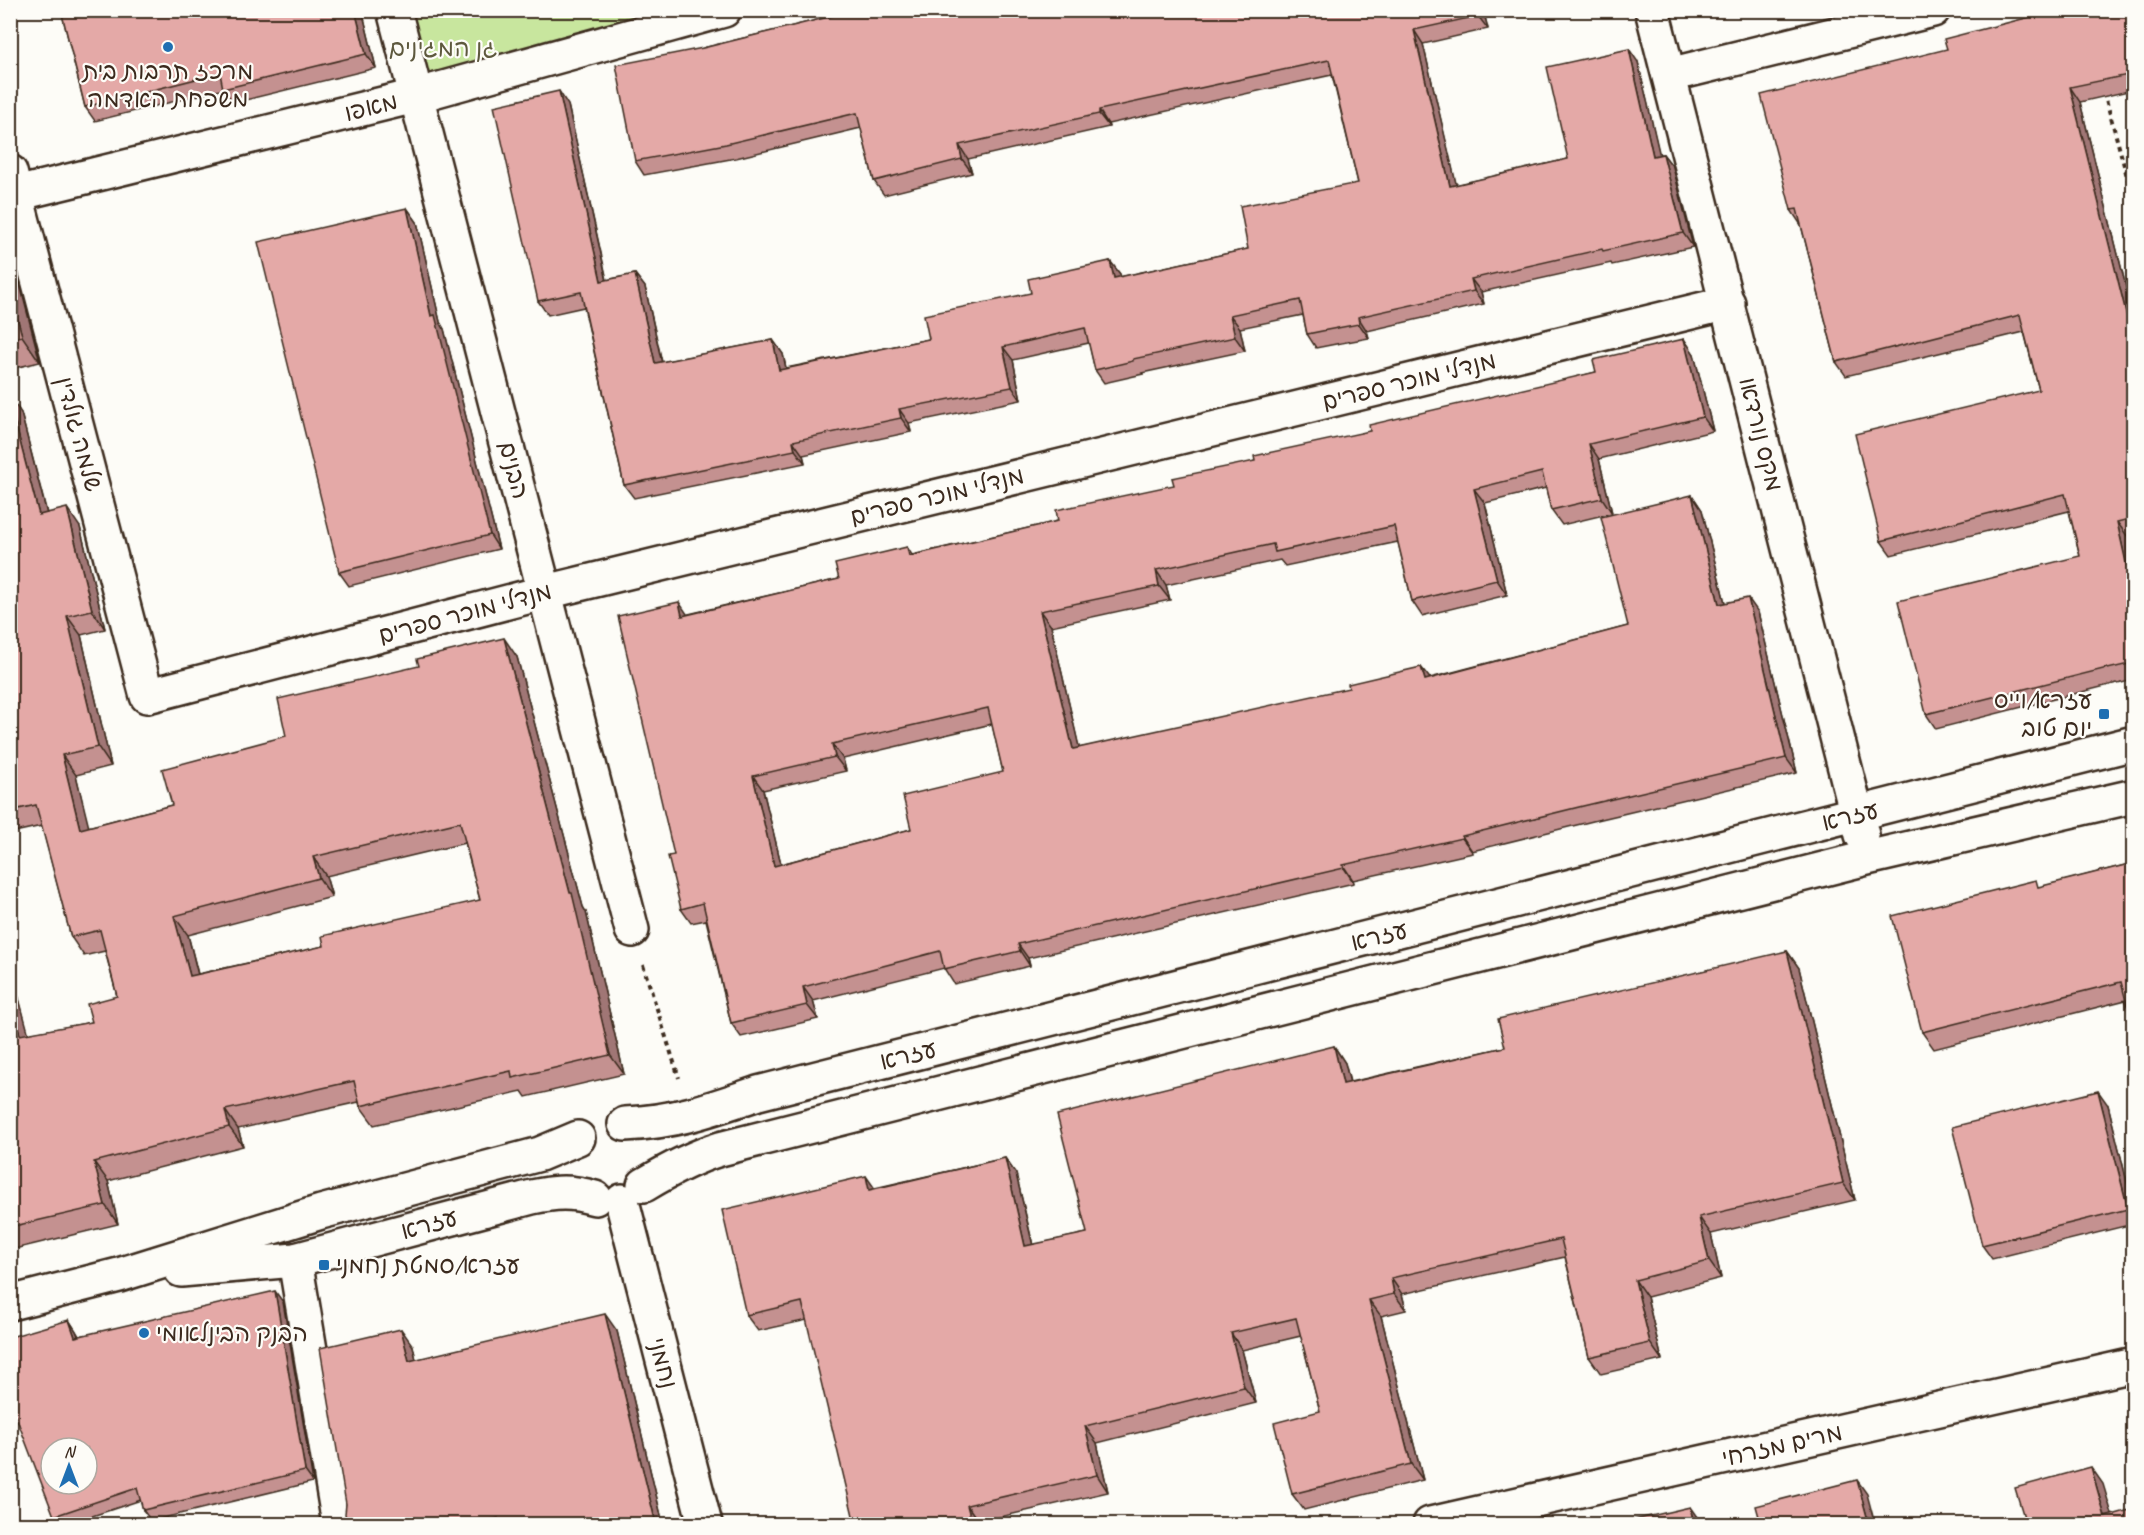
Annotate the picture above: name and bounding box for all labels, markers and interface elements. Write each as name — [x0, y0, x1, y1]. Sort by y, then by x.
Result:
park label: גן המגינים — [389, 33, 497, 63]
marker: מרכז תרבות בית משפחת האדמה — [161, 40, 175, 54]
place label: מרכז תרבות בית משפחת האדמה — [80, 56, 254, 114]
street label: מאפו — [341, 86, 401, 128]
street label: מנדלי מוכר ספרים — [1319, 345, 1499, 417]
street label: שלמה גולדין — [49, 373, 109, 495]
street label: מקס נורדאו — [1732, 374, 1790, 494]
street label: הבנים — [492, 438, 536, 502]
street label: מנדלי מוכר ספרים — [847, 460, 1027, 532]
street label: מנדלי מוכר ספרים — [375, 575, 555, 651]
place label: עזרא/וייס יום טוב — [1994, 685, 2092, 743]
marker: עזרא/וייס יום טוב — [2097, 707, 2111, 721]
street label: עזרא — [1819, 794, 1882, 837]
street label: עזרא — [1348, 914, 1411, 957]
street label: עזרא — [877, 1033, 940, 1076]
street label: עזרא — [397, 1202, 461, 1246]
place label: עזרא/סמטת נחמני — [336, 1250, 520, 1280]
marker: עזרא/סמטת נחמני — [317, 1258, 331, 1272]
place label: הבנק הבינלאומי — [156, 1318, 308, 1348]
marker: הבנק הבינלאומי — [137, 1326, 151, 1340]
street label: נחמני — [642, 1334, 684, 1392]
street label: מרים מזרחי — [1719, 1417, 1845, 1473]
north arrow — [39, 1436, 99, 1496]
text: N — [64, 1442, 77, 1462]

